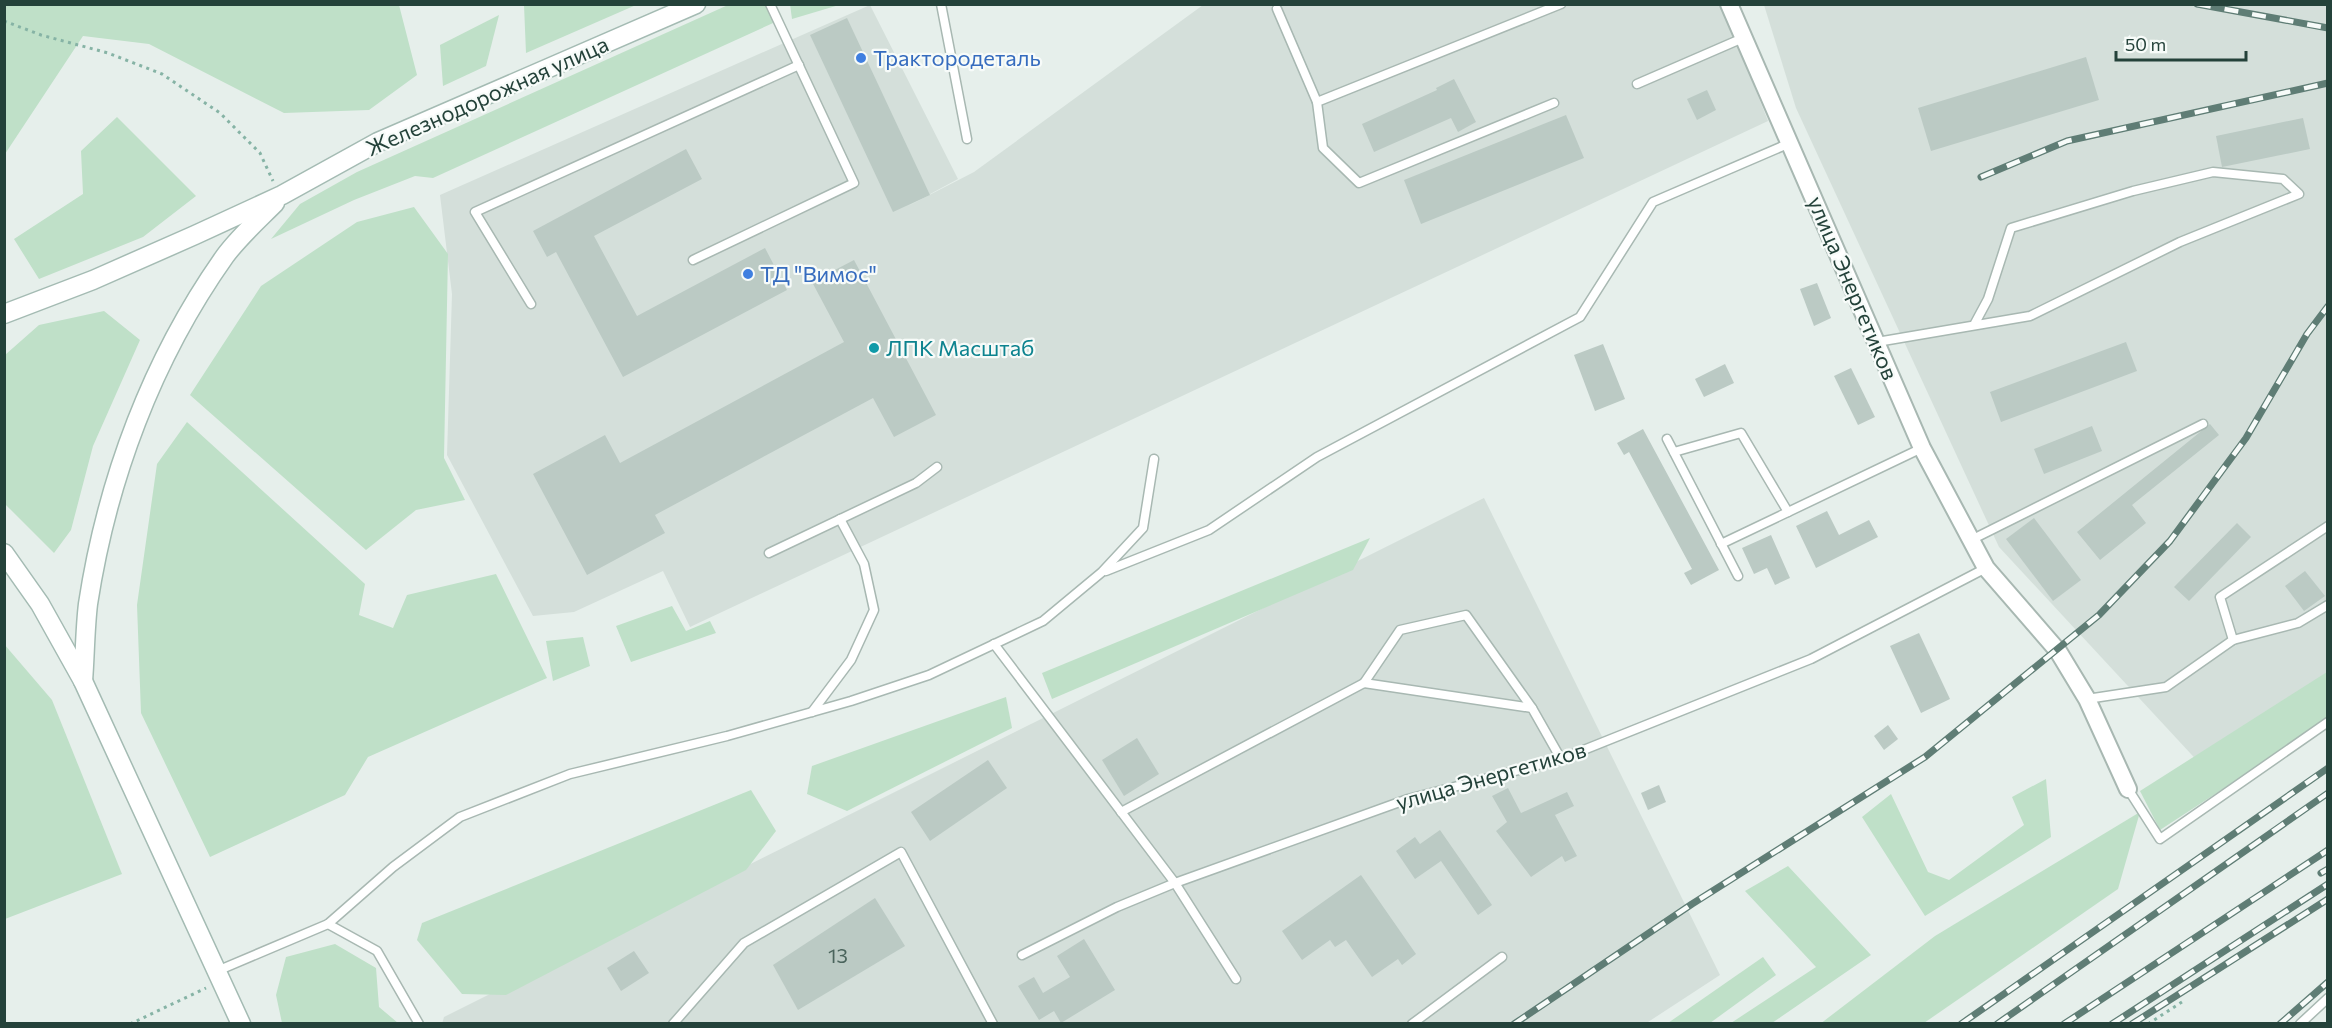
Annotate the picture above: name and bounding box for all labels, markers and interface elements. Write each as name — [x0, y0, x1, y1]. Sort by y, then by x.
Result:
scale bar — [2116, 24, 2246, 62]
street label: Железнодорожная улица — [361, 30, 612, 161]
text: 50 m — [2125, 33, 2166, 55]
place label: Трактородеталь — [873, 44, 1041, 71]
marker: Трактородеталь — [854, 51, 868, 65]
street label: улица Энергетиков — [1803, 192, 1904, 384]
place label: ТД "Вимос" — [760, 260, 877, 287]
marker: ТД "Вимос" — [741, 267, 755, 281]
place label: ЛПК Масштаб — [886, 334, 1034, 361]
marker: ЛПК Масштаб — [867, 341, 881, 355]
street label: улица Энергетиков — [1393, 735, 1589, 816]
house number: 13 — [828, 943, 848, 967]

